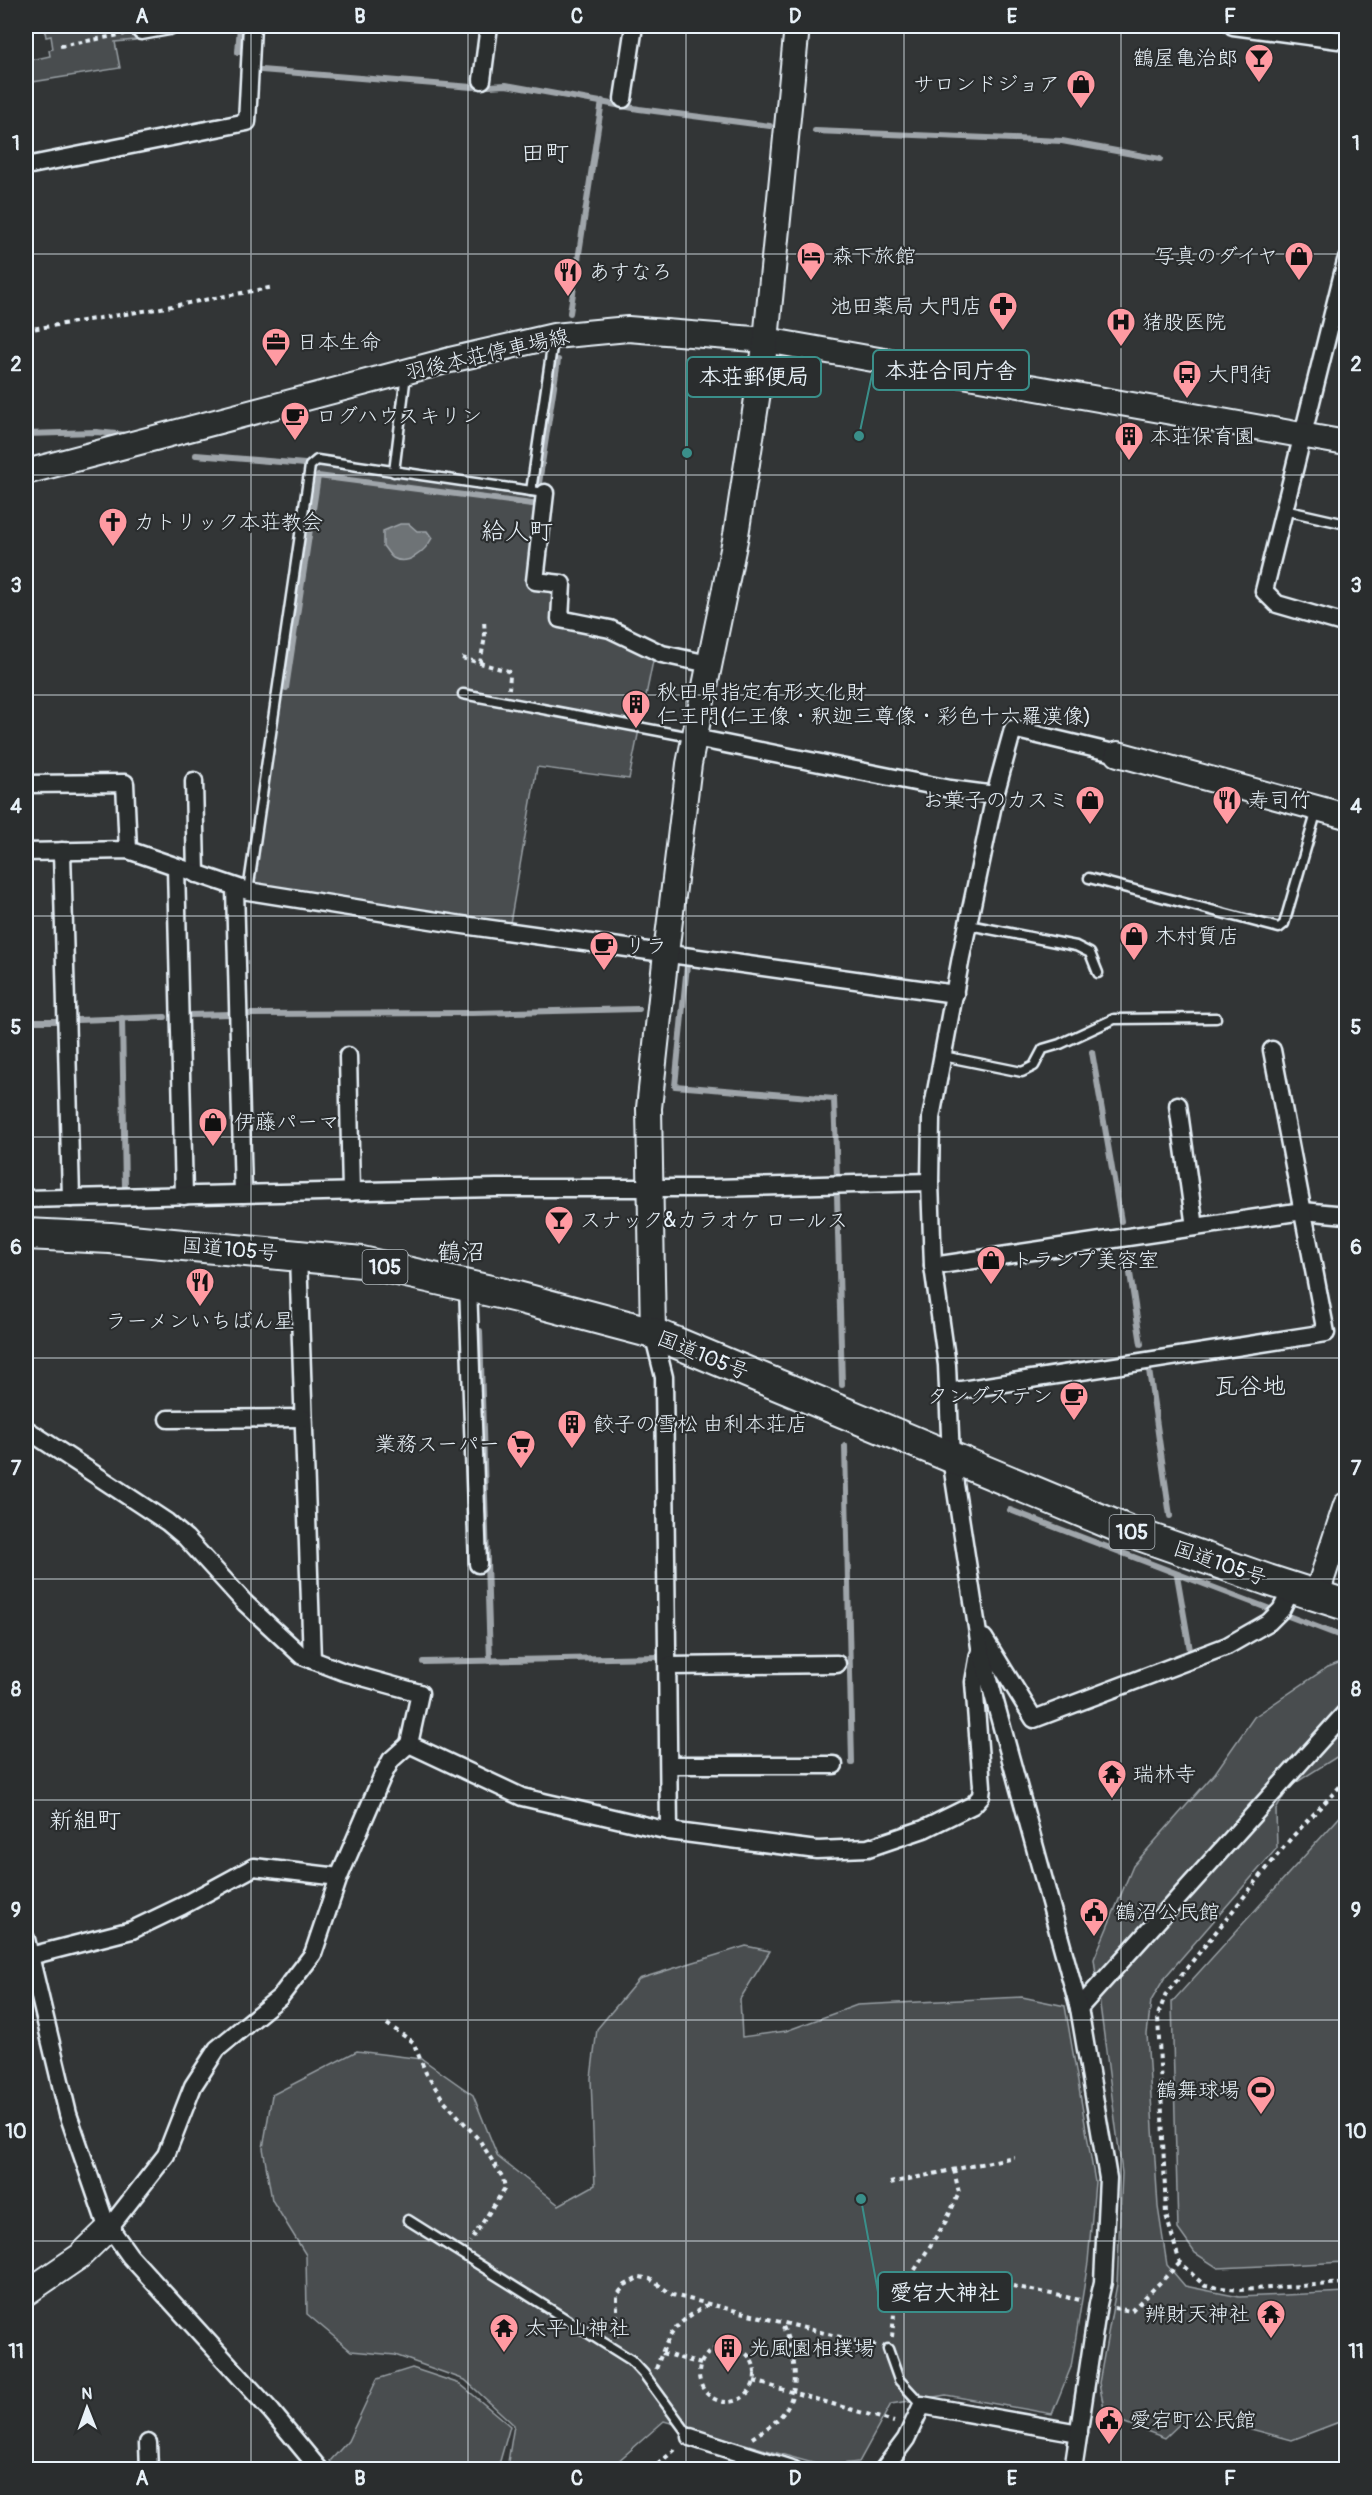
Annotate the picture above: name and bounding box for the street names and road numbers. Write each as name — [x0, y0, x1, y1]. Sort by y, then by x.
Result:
street label: 羽後本荘停車場線 — [402, 322, 572, 387]
street label: 国道105号 — [180, 1232, 279, 1267]
road number: 105 — [362, 1250, 408, 1284]
street label: 国道105号 — [653, 1325, 753, 1386]
road number: 105 — [1110, 1515, 1154, 1549]
street label: 国道105号 — [1170, 1535, 1270, 1592]

